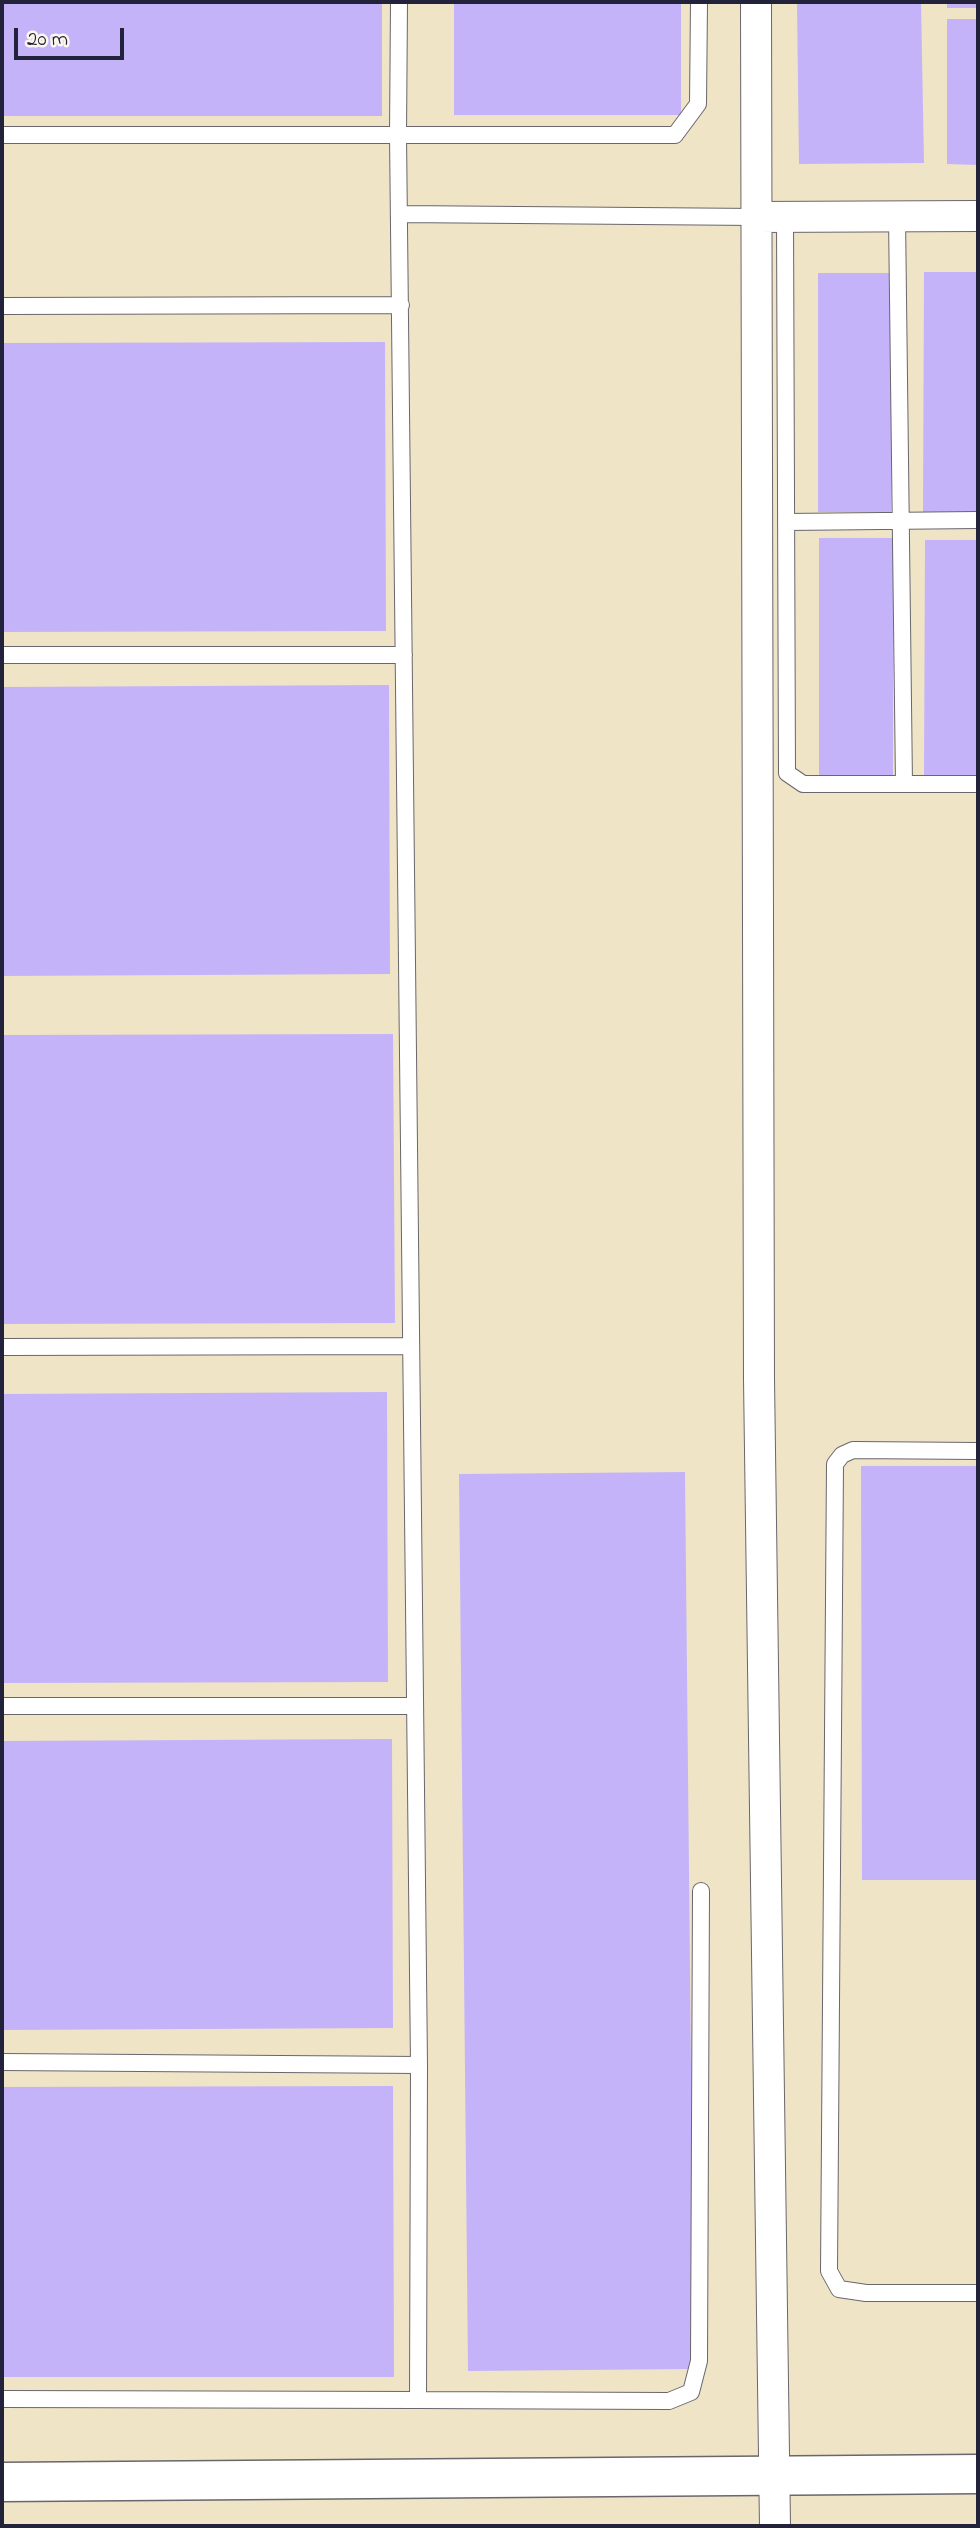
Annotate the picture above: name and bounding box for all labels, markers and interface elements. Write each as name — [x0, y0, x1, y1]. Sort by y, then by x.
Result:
scale bar — [18, 14, 128, 58]
text: 20 m — [27, 25, 68, 55]

